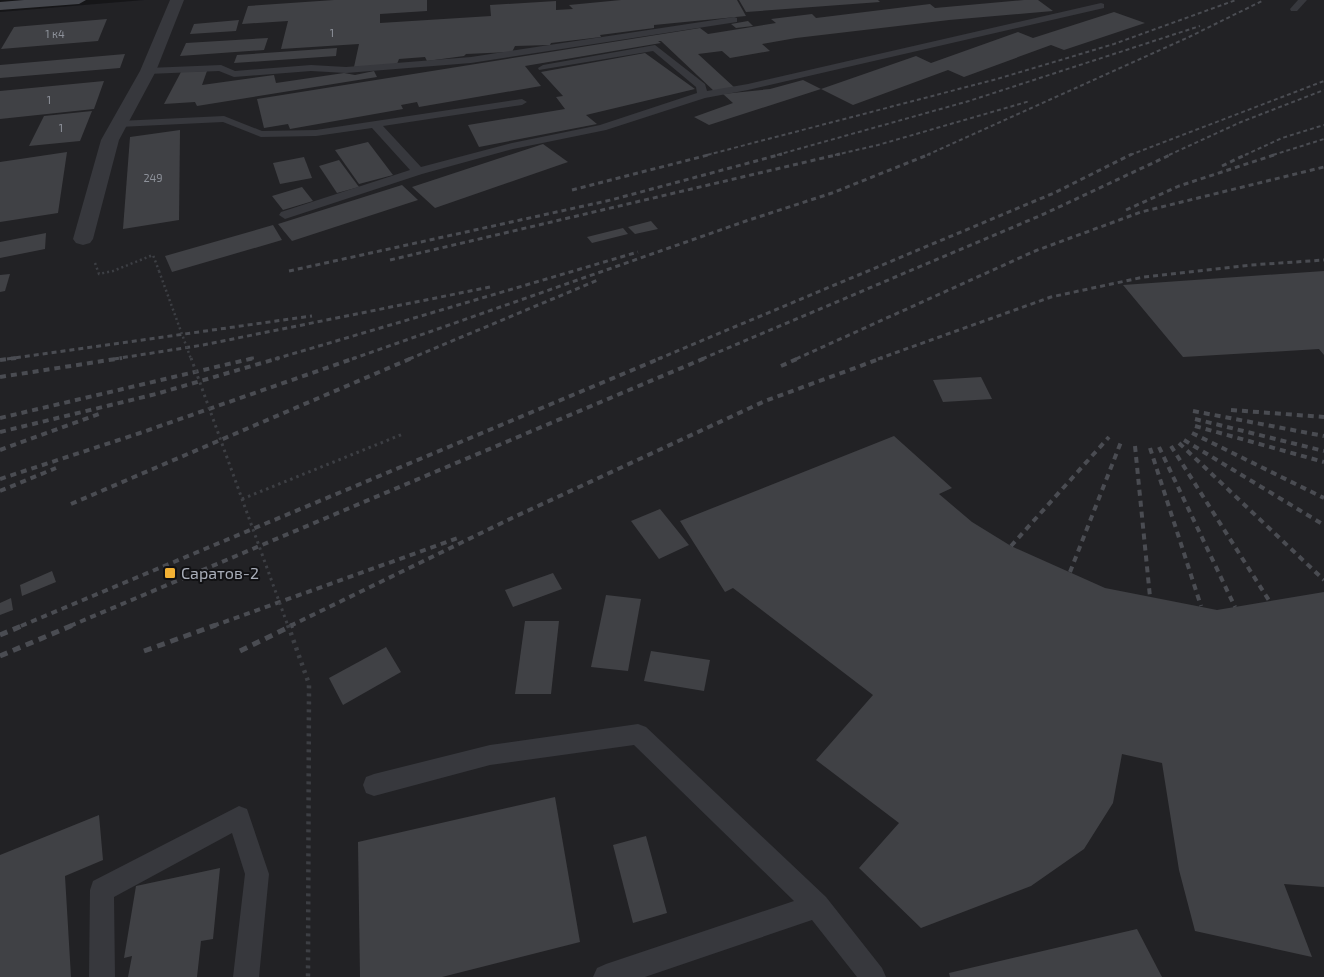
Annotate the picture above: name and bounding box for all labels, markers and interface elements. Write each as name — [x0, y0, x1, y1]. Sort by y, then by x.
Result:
house number: 1 — [330, 26, 334, 39]
house number: 1 к4 — [45, 27, 65, 40]
house number: 1 — [47, 93, 51, 106]
house number: 1 — [59, 121, 63, 134]
house number: 249 — [143, 171, 163, 184]
place label: Саратов-2 — [181, 563, 259, 582]
marker: Саратов-2 — [163, 566, 177, 580]

